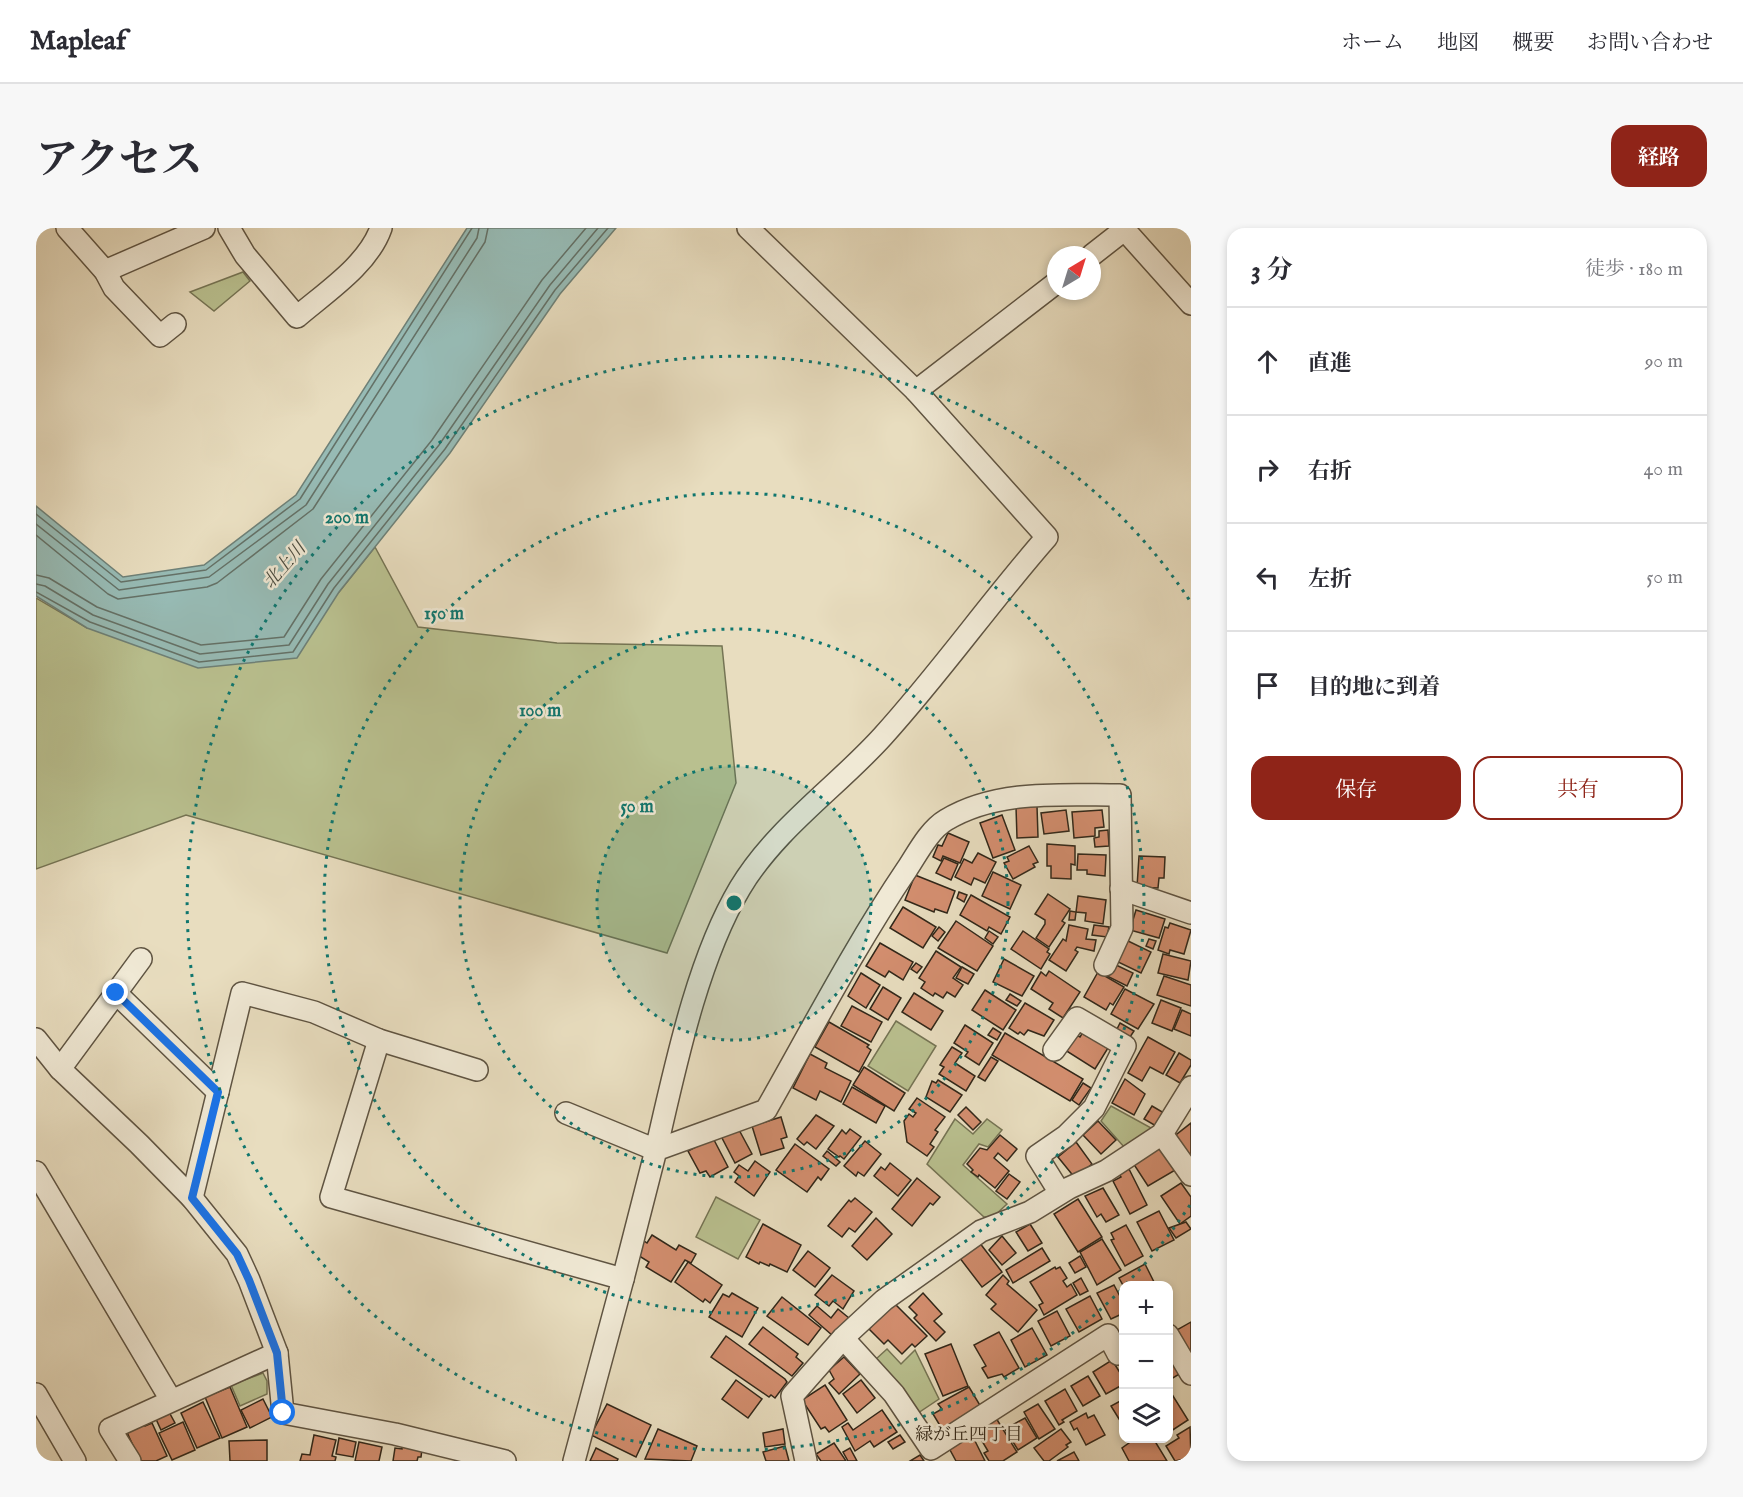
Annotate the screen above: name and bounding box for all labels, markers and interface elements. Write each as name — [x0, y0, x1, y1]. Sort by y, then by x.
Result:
text: Mapleaf — [30, 24, 126, 59]
text: ホーム — [1341, 30, 1404, 57]
text: 地図 — [1437, 30, 1479, 57]
text: 概要 — [1512, 30, 1554, 57]
text: お問い合わせ — [1587, 30, 1713, 57]
button: 経路 — [1611, 125, 1707, 187]
text: アクセス — [36, 135, 203, 188]
north arrow — [1047, 246, 1101, 300]
text: 3 分 — [1251, 254, 1292, 287]
text: 徒歩 · 180 m — [1585, 257, 1683, 282]
icon: ahead — [1251, 345, 1284, 378]
text: 90 m — [1645, 349, 1683, 374]
text: 直進 — [1308, 350, 1352, 378]
icon: right — [1251, 453, 1284, 486]
text: 40 m — [1644, 457, 1683, 482]
text: 右折 — [1308, 458, 1352, 486]
text: 200 m — [325, 507, 369, 530]
water label: 北上川 — [259, 537, 313, 594]
icon: left — [1251, 561, 1284, 594]
text: 50 m — [1646, 565, 1683, 590]
text: 左折 — [1308, 566, 1352, 594]
text: 150 m — [424, 603, 464, 626]
icon: arrive — [1251, 669, 1284, 702]
text: 目的地に到着 — [1308, 674, 1440, 702]
text: 100 m — [519, 700, 561, 723]
button: 保存 — [1251, 756, 1461, 820]
button: 共有 — [1473, 756, 1683, 820]
text: 50 m — [620, 796, 654, 819]
centre of rings — [724, 893, 744, 913]
route end — [102, 979, 128, 1005]
map controls — [1119, 1281, 1173, 1443]
button: + — [1119, 1281, 1173, 1335]
button: − — [1119, 1335, 1173, 1389]
button: layers — [1119, 1389, 1173, 1443]
route start — [269, 1399, 295, 1425]
district label: 緑が丘四丁目 — [915, 1424, 1023, 1447]

